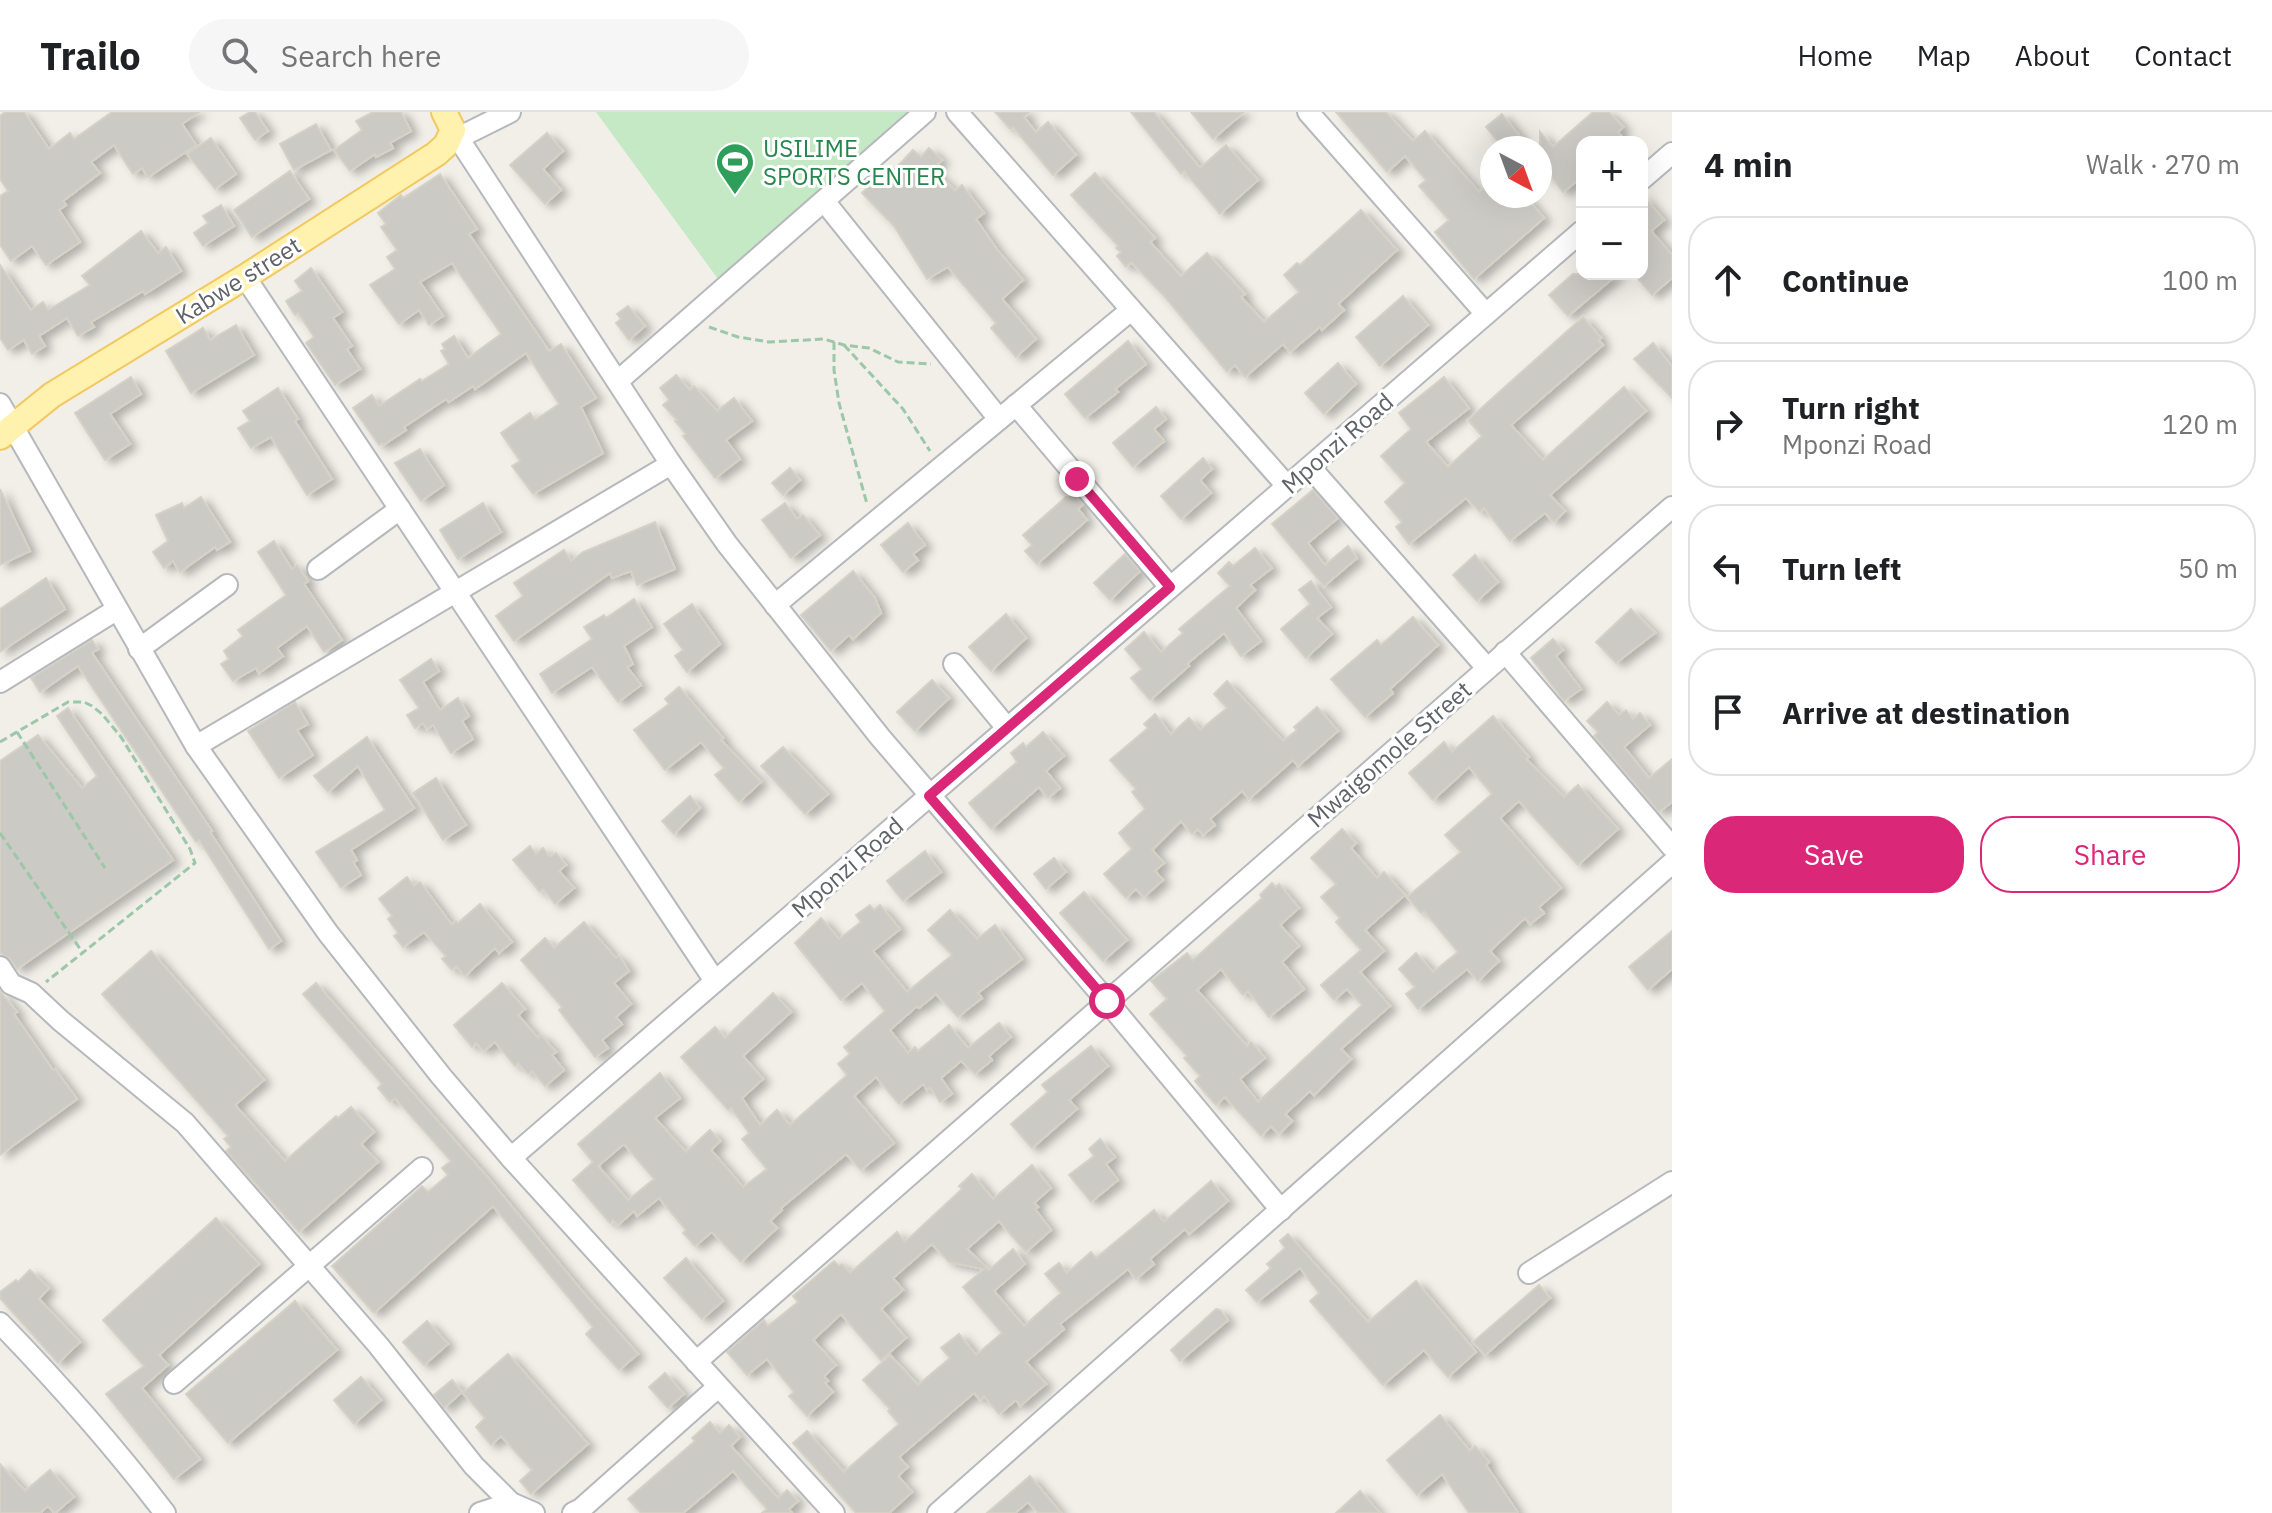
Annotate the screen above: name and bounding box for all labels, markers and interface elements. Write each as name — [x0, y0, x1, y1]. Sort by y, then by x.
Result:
search box — [189, 19, 749, 91]
text: Trailo — [40, 31, 141, 80]
icon: search — [217, 33, 261, 77]
text: Search here — [281, 36, 442, 75]
text: Home — [1797, 37, 1873, 74]
text: Map — [1917, 37, 1971, 74]
text: About — [2015, 37, 2090, 74]
text: Contact — [2134, 37, 2232, 74]
place label: USILIME SPORTS CENTER — [763, 132, 945, 192]
north arrow — [1480, 136, 1552, 208]
map controls — [1576, 136, 1648, 280]
button: + — [1576, 136, 1648, 208]
sports icon: USILIME SPORTS CENTER — [714, 141, 756, 196]
text: 4 min — [1704, 142, 1793, 186]
text: Walk · 270 m — [2086, 147, 2240, 181]
button: − — [1576, 208, 1648, 280]
street label: Kabwe street — [169, 229, 307, 331]
icon: ahead — [1706, 258, 1750, 302]
text: Continue — [1782, 261, 1909, 300]
text: 100 m — [2162, 263, 2238, 297]
street label: Mponzi Road — [1274, 386, 1400, 500]
text: Turn right — [1782, 388, 1920, 427]
icon: right — [1706, 402, 1750, 446]
text: 120 m — [2162, 407, 2238, 441]
text: Mponzi Road — [1782, 427, 1932, 461]
route end — [1059, 461, 1095, 497]
icon: left — [1706, 546, 1750, 590]
text: Turn left — [1782, 549, 1901, 588]
text: 50 m — [2178, 551, 2238, 585]
street label: Mwaigomole Street — [1300, 674, 1478, 834]
icon: arrive — [1706, 690, 1750, 734]
text: Arrive at destination — [1782, 693, 2070, 732]
street label: Mponzi Road — [784, 810, 910, 924]
button: Save — [1704, 816, 1964, 893]
button: Share — [1980, 816, 2240, 893]
route start — [1089, 983, 1125, 1019]

